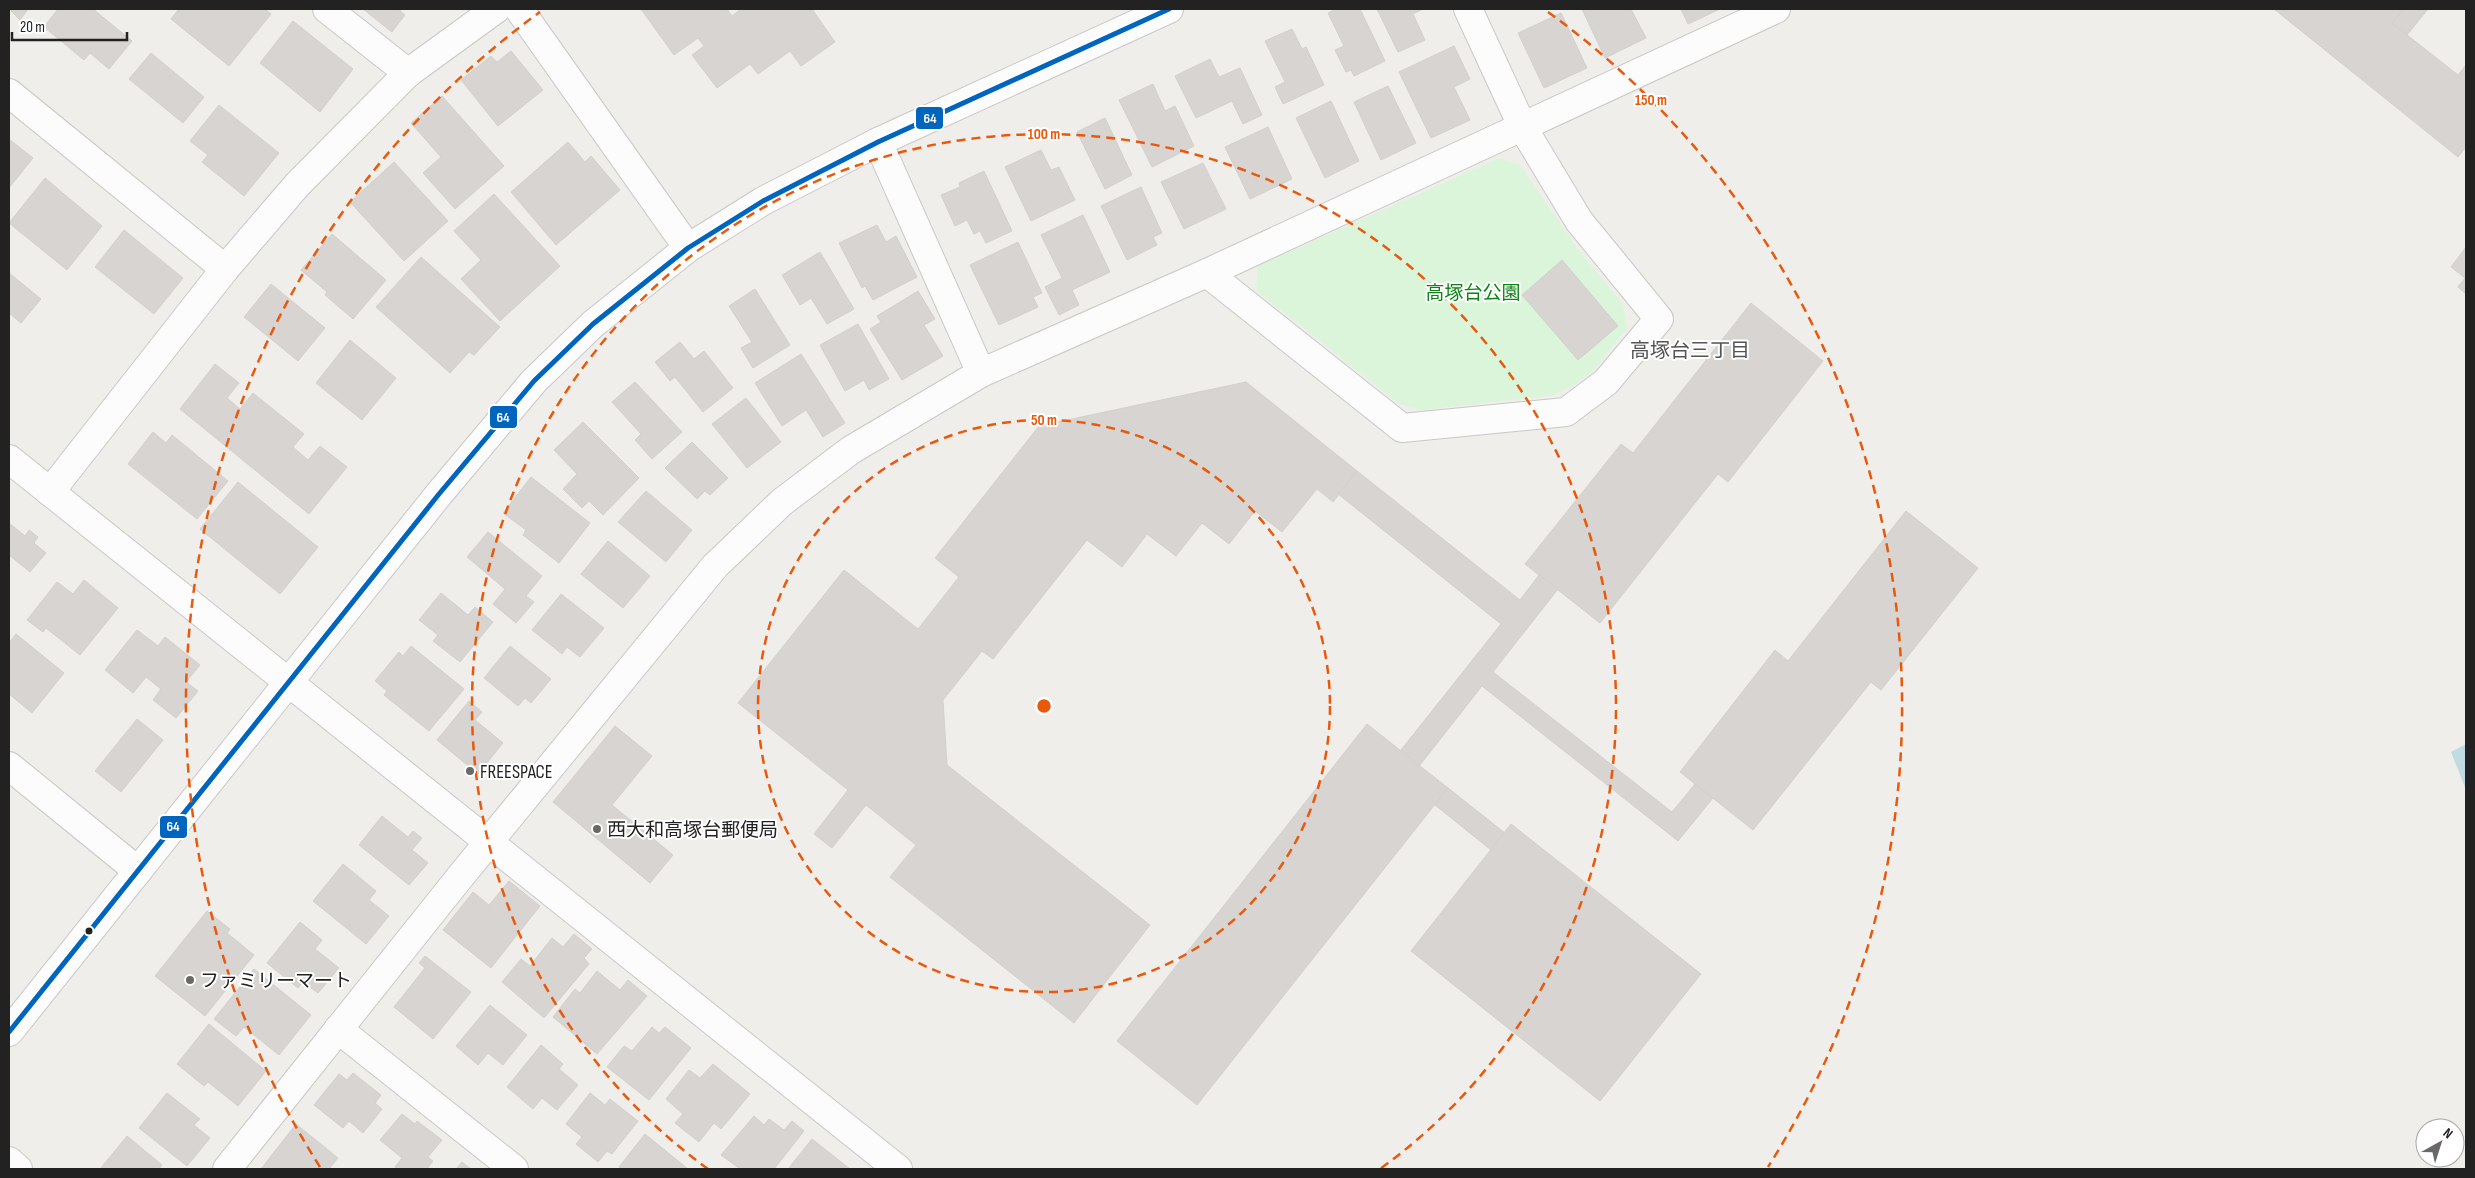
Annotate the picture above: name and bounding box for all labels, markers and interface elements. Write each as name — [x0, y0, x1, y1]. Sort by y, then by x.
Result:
scale bar — [12, 10, 128, 42]
text: 20 m — [20, 18, 45, 37]
text: 150 m — [1635, 91, 1667, 110]
line badge: 64 — [915, 106, 944, 130]
text: 64 — [923, 110, 937, 127]
text: 100 m — [1028, 125, 1060, 144]
park label: 高塚台公園 — [1425, 282, 1521, 305]
district label: 高塚台三丁目 — [1630, 339, 1750, 363]
line badge: 64 — [489, 405, 518, 429]
text: 64 — [496, 409, 510, 426]
text: 50 m — [1031, 411, 1057, 430]
centre of rings — [1035, 697, 1053, 715]
place label: FREESPACE — [480, 761, 553, 784]
marker: FREESPACE — [464, 765, 476, 777]
line badge: 64 — [159, 815, 188, 839]
text: 64 — [166, 818, 180, 835]
place label: 西大和高塚台郵便局 — [607, 819, 778, 842]
marker: 西大和高塚台郵便局 — [591, 823, 603, 835]
unlabelled marker — [84, 926, 94, 936]
place label: ファミリーマート — [200, 970, 352, 993]
marker: ファミリーマート — [184, 974, 196, 986]
north arrow — [2415, 1118, 2465, 1168]
text: N — [2440, 1124, 2456, 1142]

